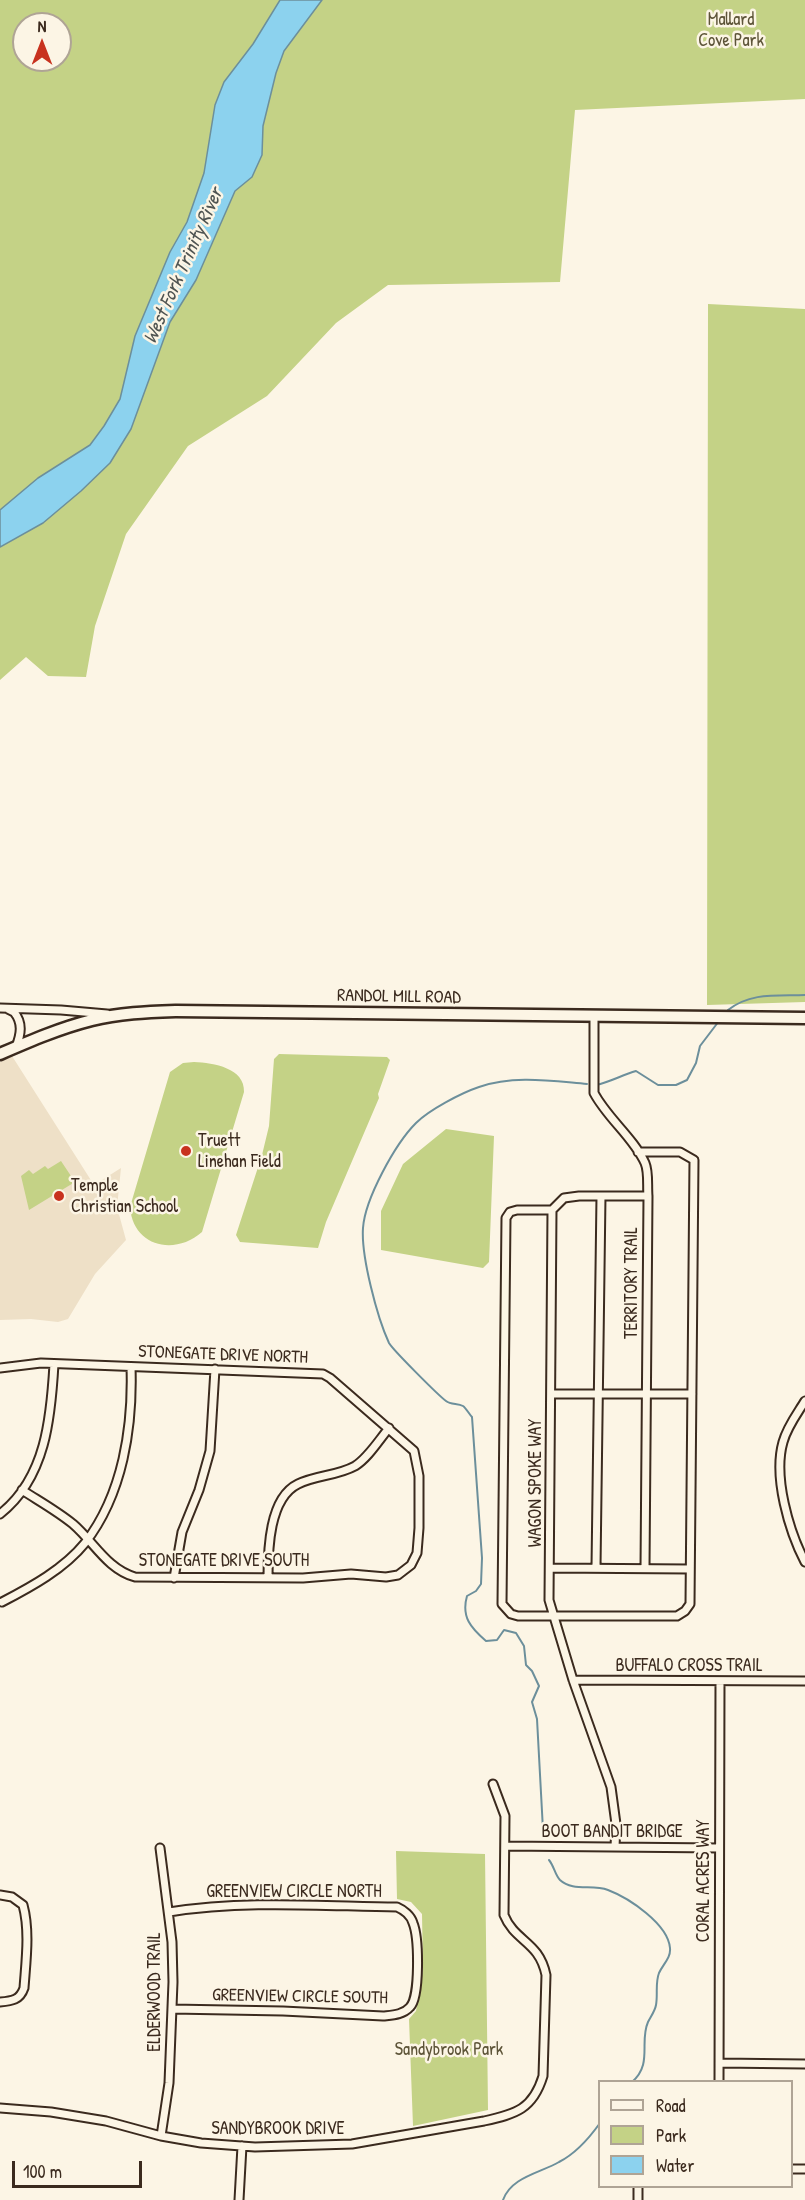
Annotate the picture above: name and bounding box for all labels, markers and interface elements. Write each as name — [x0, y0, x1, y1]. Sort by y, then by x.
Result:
park label: Mallard Cove Park — [698, 9, 764, 52]
north arrow — [12, 12, 72, 72]
text: N — [38, 15, 46, 37]
water label: West Fork Trinity River — [139, 184, 229, 348]
street label: RANDOL MILL ROAD — [337, 985, 461, 1009]
place label: Truett Linehan Field — [198, 1130, 281, 1172]
marker: Truett Linehan Field — [179, 1144, 193, 1158]
place label: Temple Christian School — [71, 1175, 178, 1218]
marker: Temple Christian School — [52, 1189, 66, 1203]
street label: TERRITORY TRAIL — [621, 1227, 643, 1339]
street label: STONEGATE DRIVE NORTH — [138, 1341, 308, 1369]
street label: WAGON SPOKE WAY — [525, 1419, 547, 1547]
street label: STONEGATE DRIVE SOUTH — [139, 1550, 309, 1572]
street label: BUFFALO CROSS TRAIL — [615, 1655, 763, 1677]
street label: CORAL ACRES WAY — [693, 1820, 715, 1942]
street label: BOOT BANDIT BRIDGE — [541, 1821, 683, 1843]
street label: GREENVIEW CIRCLE NORTH — [206, 1881, 382, 1903]
street label: ELDERWOOD TRAIL — [144, 1932, 166, 2052]
street label: GREENVIEW CIRCLE SOUTH — [212, 1985, 388, 2009]
park label: Sandybrook Park — [395, 2039, 503, 2061]
legend — [598, 2080, 793, 2188]
text: Road — [656, 2093, 686, 2118]
street label: SANDYBROOK DRIVE — [211, 2118, 345, 2140]
text: Park — [656, 2123, 686, 2148]
scale bar — [15, 2149, 146, 2187]
text: Water — [656, 2153, 694, 2178]
text: 100 m — [23, 2159, 62, 2184]

